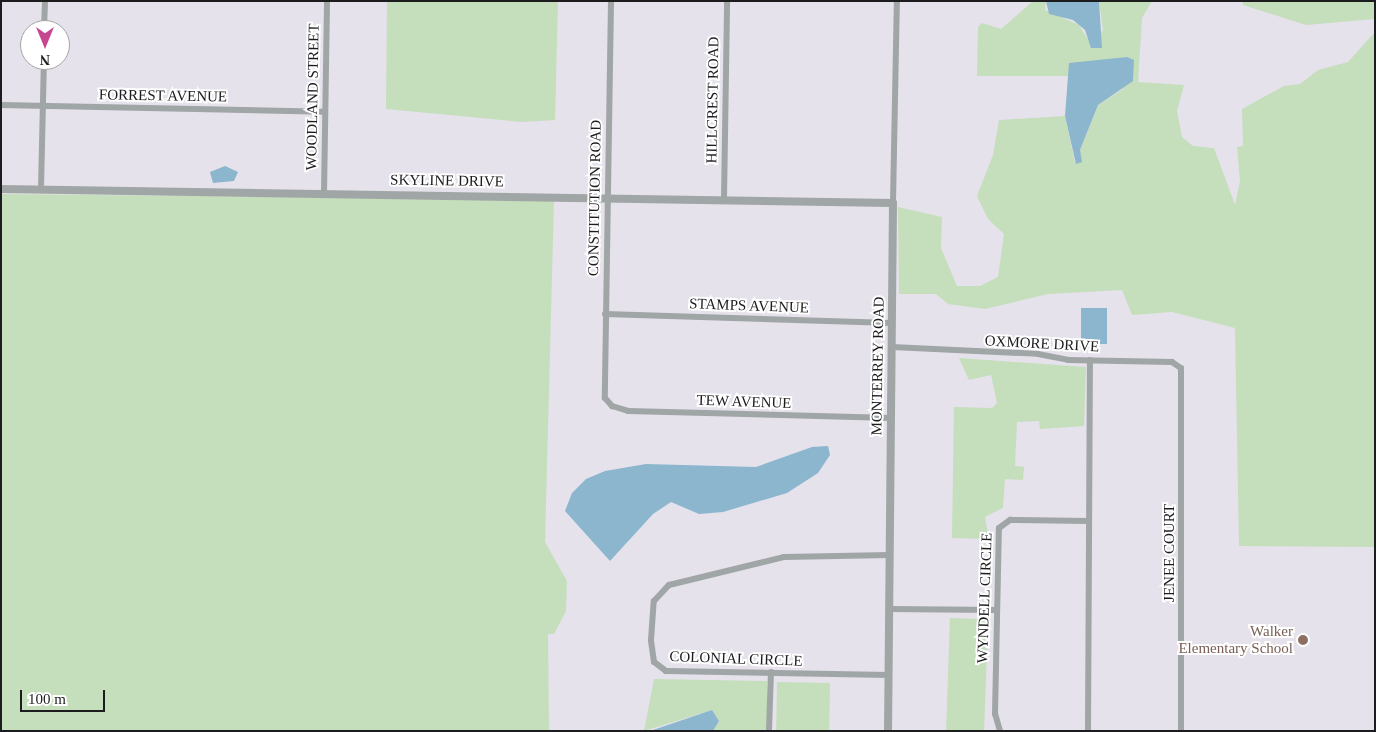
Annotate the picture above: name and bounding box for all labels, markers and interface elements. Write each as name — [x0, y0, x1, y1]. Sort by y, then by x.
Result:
north arrow — [20, 20, 70, 70]
street label: WOODLAND STREET — [303, 23, 323, 171]
street label: HILLCREST ROAD — [703, 36, 723, 164]
text: N — [40, 52, 50, 67]
street label: FORREST AVENUE — [98, 86, 228, 106]
street label: CONSTITUTION ROAD — [585, 120, 605, 276]
street label: SKYLINE DRIVE — [390, 171, 504, 191]
street label: STAMPS AVENUE — [688, 295, 810, 317]
street label: MONTERREY ROAD — [868, 296, 888, 436]
street label: OXMORE DRIVE — [984, 332, 1100, 356]
street label: TEW AVENUE — [696, 391, 792, 413]
street label: JENEE COURT — [1161, 504, 1179, 602]
street label: WYNDELL CIRCLE — [974, 532, 996, 664]
place label: Walker Elementary School — [1178, 622, 1293, 657]
marker: Walker Elementary School — [1297, 634, 1309, 646]
street label: COLONIAL CIRCLE — [669, 648, 803, 670]
scale bar — [22, 680, 108, 712]
text: 100 m — [28, 691, 66, 707]

